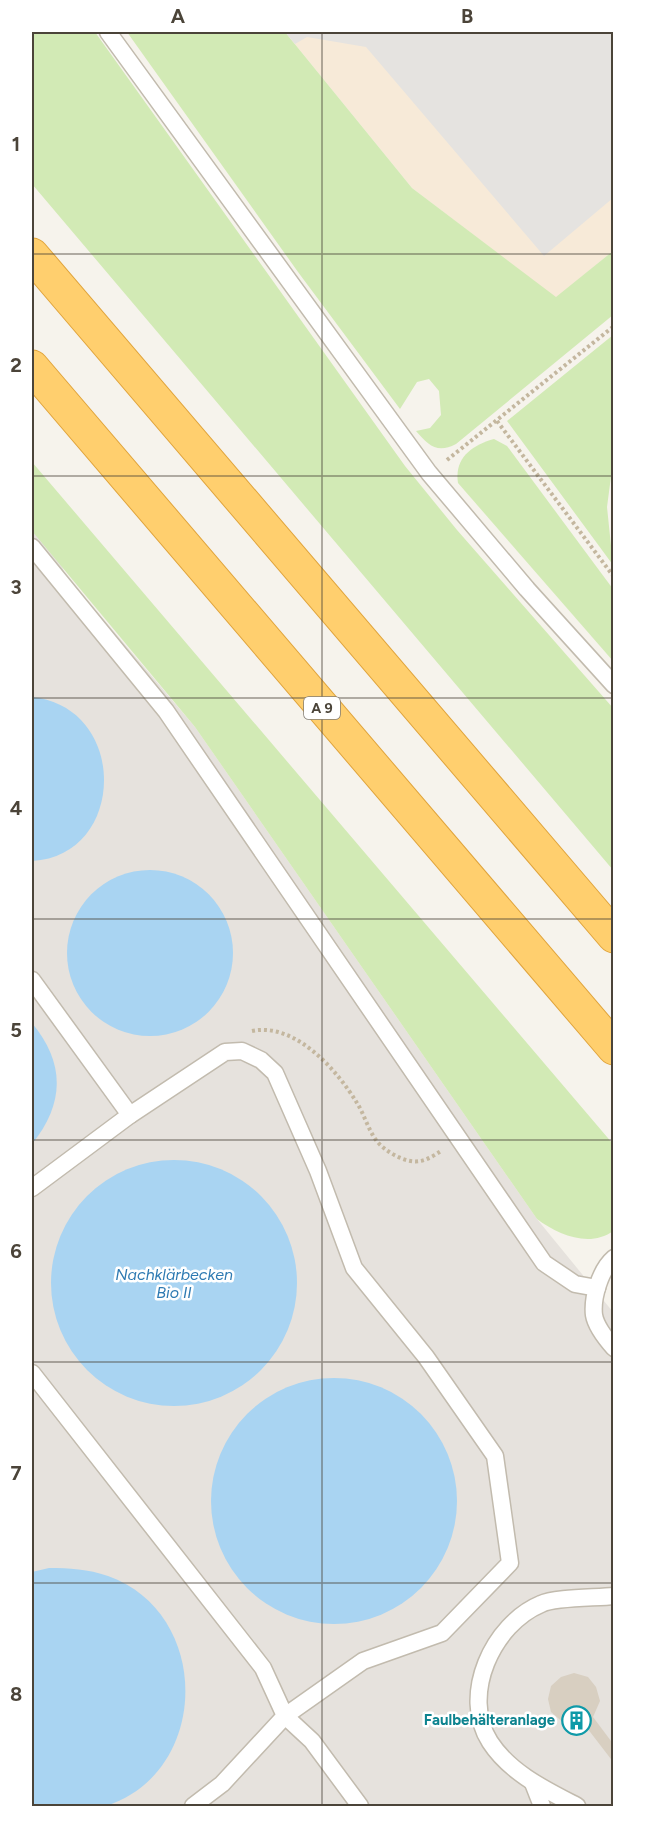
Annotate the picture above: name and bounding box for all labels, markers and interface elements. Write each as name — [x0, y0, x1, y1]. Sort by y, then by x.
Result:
text: A — [171, 4, 186, 28]
text: B — [461, 4, 473, 28]
text: 1 — [12, 132, 20, 156]
text: 2 — [10, 353, 22, 377]
text: 3 — [10, 575, 22, 599]
road number: A 9 — [304, 697, 340, 719]
text: 4 — [10, 796, 23, 820]
text: 5 — [10, 1018, 22, 1042]
text: 6 — [10, 1239, 22, 1263]
water label: Nachklärbecken Bio II — [115, 1265, 233, 1302]
text: 7 — [10, 1461, 22, 1485]
text: 8 — [10, 1682, 22, 1706]
building icon: Faulbehälteranlage — [560, 1704, 592, 1736]
place label: Faulbehälteranlage — [424, 1711, 556, 1729]

